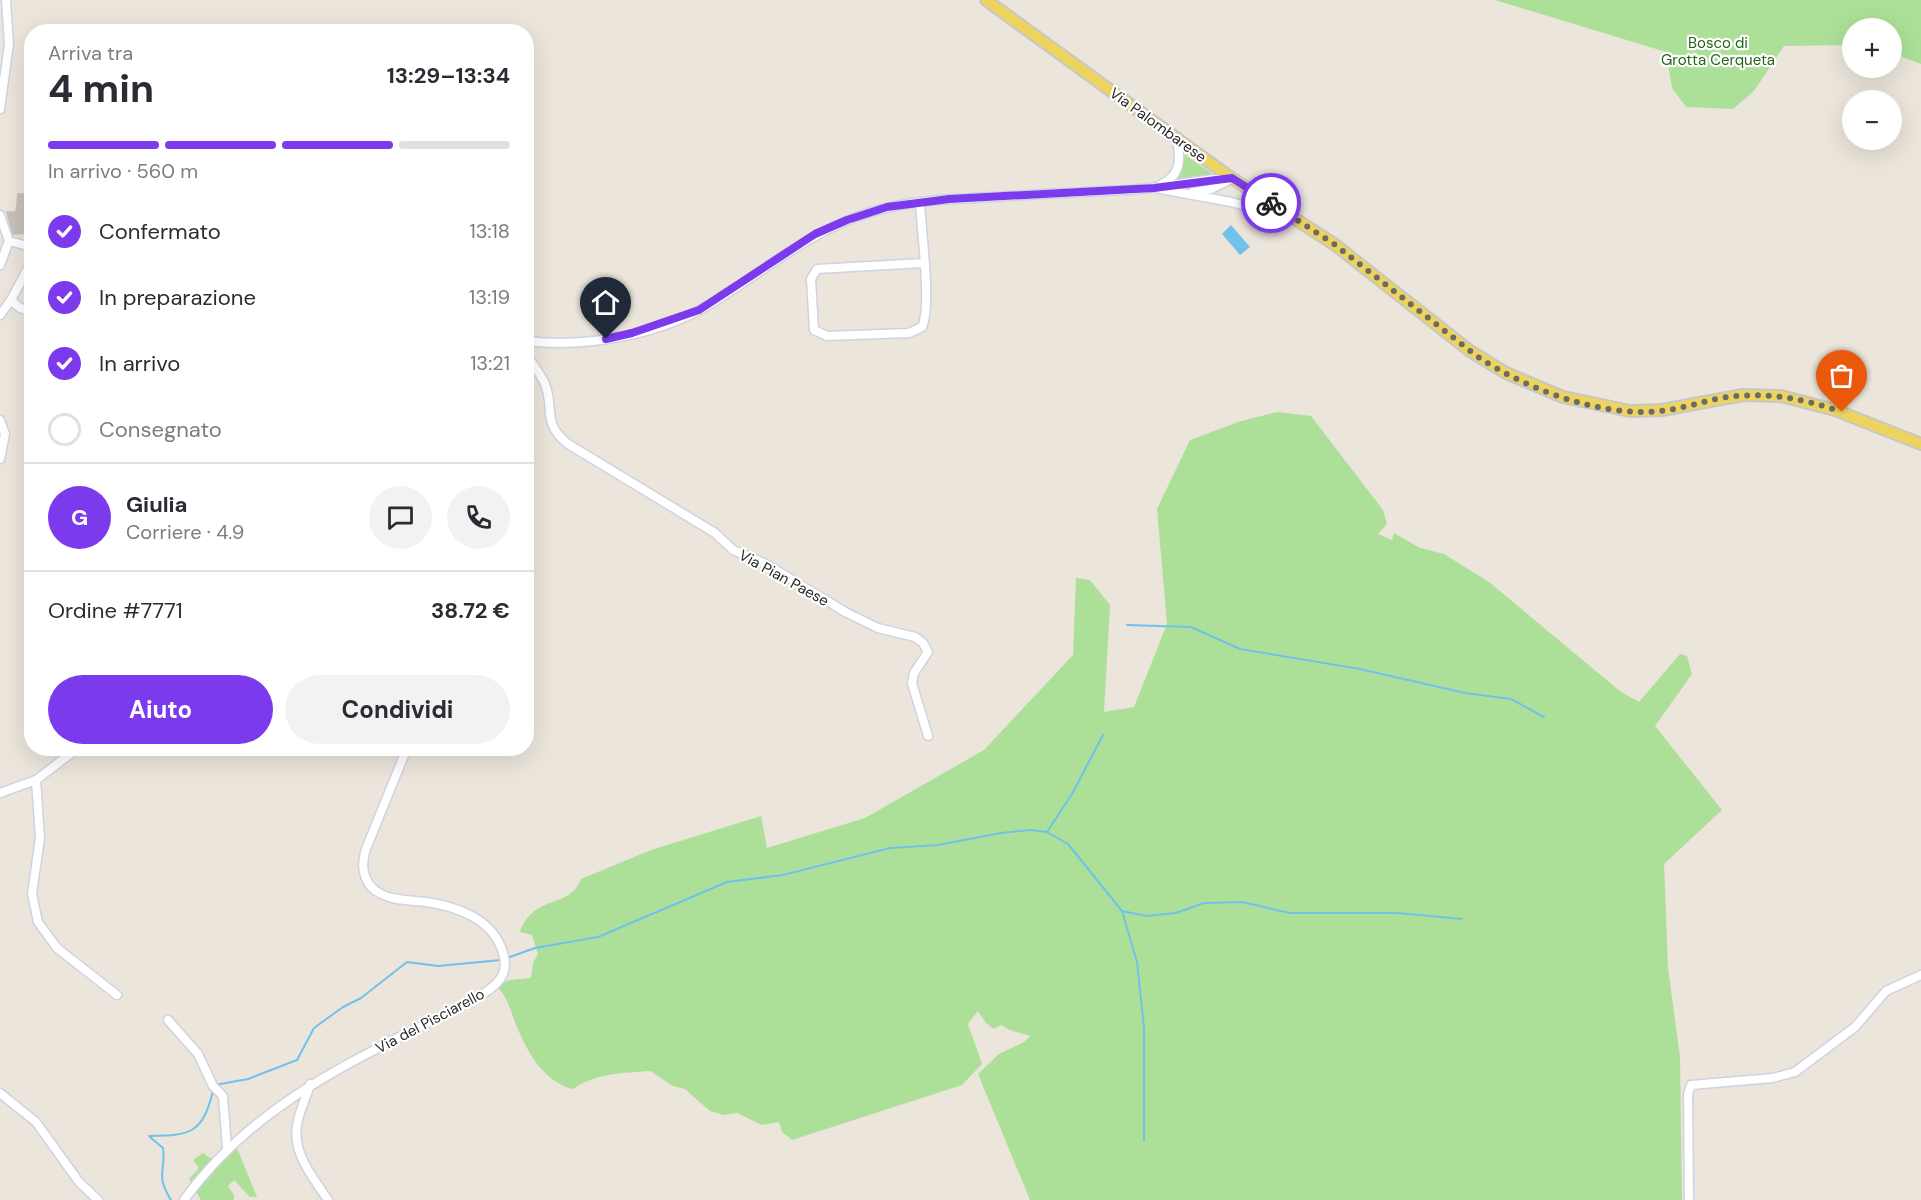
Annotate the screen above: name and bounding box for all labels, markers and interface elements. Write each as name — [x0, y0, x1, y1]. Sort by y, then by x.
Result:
map controls — [1842, 18, 1902, 150]
button: + — [1842, 18, 1902, 78]
park label: Bosco di Grotta Cerqueta — [1661, 33, 1775, 70]
text: Arriva tra — [48, 40, 133, 66]
text: 13:29–13:34 — [387, 61, 510, 90]
text: 4 min — [48, 63, 154, 114]
street label: Via Palombarese — [1105, 83, 1211, 167]
button: − — [1842, 90, 1902, 150]
text: In arrivo · 560 m — [48, 158, 198, 184]
courier — [1241, 173, 1301, 233]
icon: bike — [1255, 187, 1288, 220]
icon: check — [48, 215, 81, 248]
text: Confermato — [99, 217, 221, 246]
text: 13:18 — [470, 218, 510, 244]
pin — [580, 277, 631, 339]
icon: check — [48, 281, 81, 314]
text: In preparazione — [99, 283, 256, 312]
text: 13:19 — [469, 284, 510, 310]
icon: home — [589, 286, 622, 319]
icon: check — [48, 347, 81, 380]
text: In arrivo — [99, 349, 180, 378]
text: 13:21 — [470, 350, 510, 376]
pin — [1816, 350, 1867, 412]
icon: bag — [1825, 359, 1858, 392]
text: Consegnato — [99, 415, 222, 444]
button: chat — [369, 486, 432, 549]
button: phone — [447, 486, 510, 549]
text: Giulia — [126, 490, 188, 519]
text: G — [71, 503, 88, 532]
text: Corriere · 4.9 — [126, 519, 244, 545]
street label: Via Pian Paese — [735, 545, 833, 611]
text: Ordine #7771 — [48, 596, 183, 625]
text: 38.72 € — [431, 596, 510, 625]
button: Aiuto — [48, 675, 273, 744]
button: Condividi — [285, 675, 510, 744]
street label: Via del Pisciarello — [372, 984, 488, 1058]

